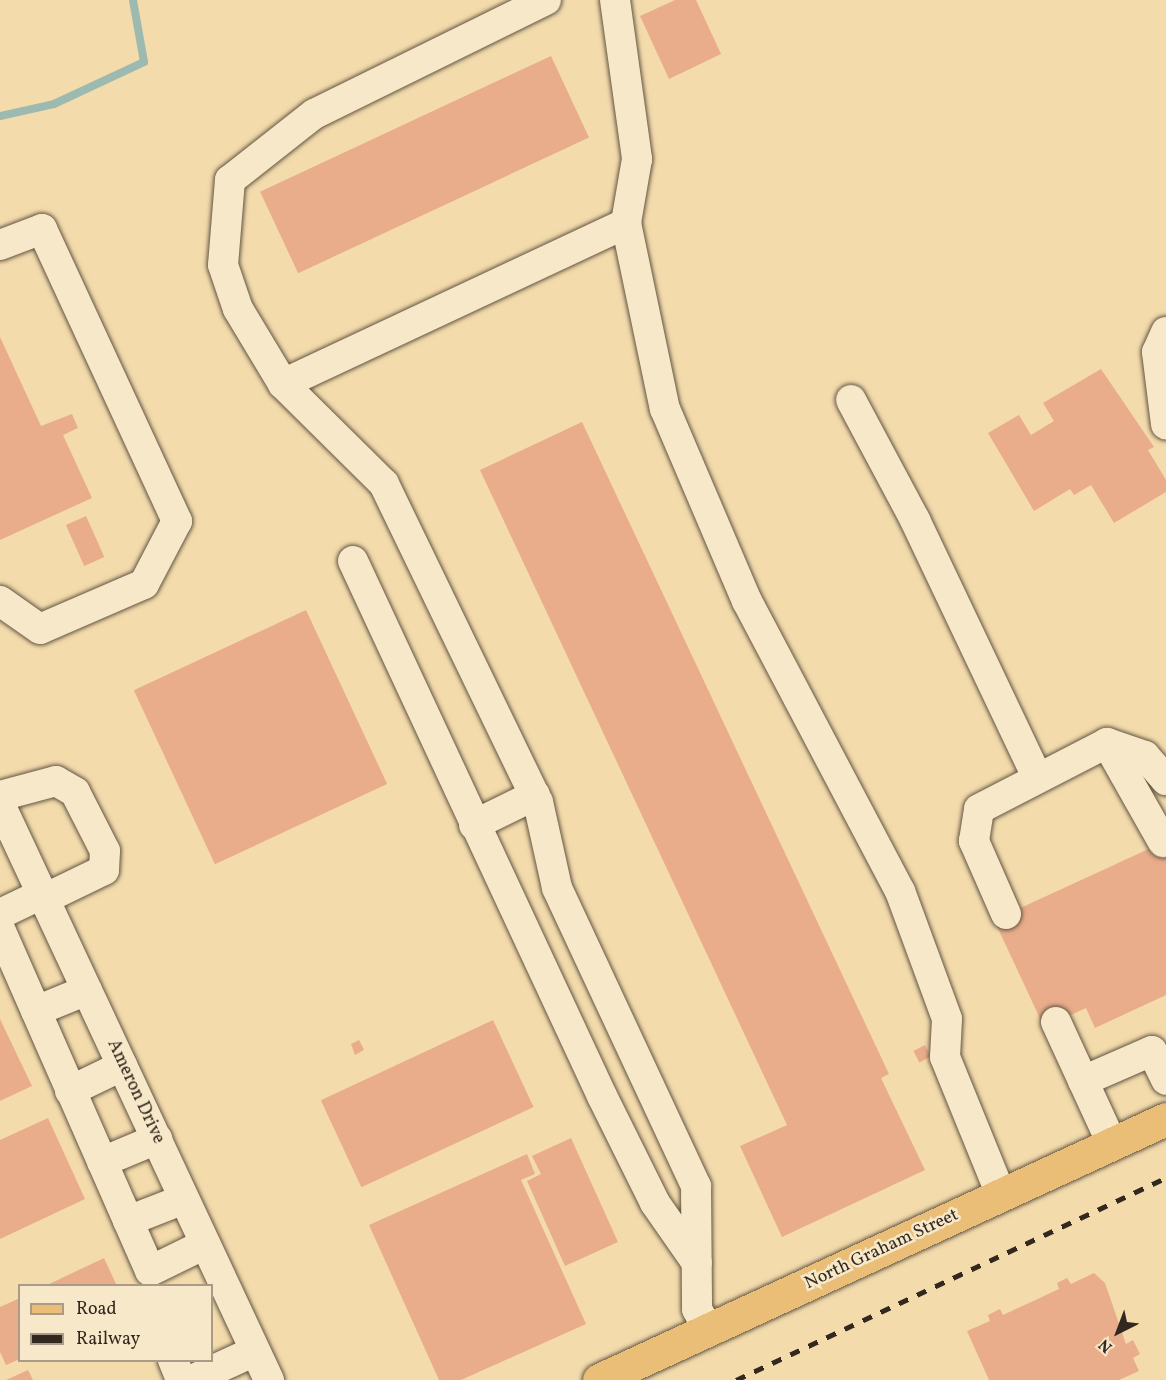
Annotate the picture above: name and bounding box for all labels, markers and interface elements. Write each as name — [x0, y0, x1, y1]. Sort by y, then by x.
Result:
street label: Ameron Drive — [101, 1036, 169, 1148]
street label: North Graham Street — [802, 1205, 962, 1295]
legend — [18, 1284, 213, 1362]
text: Road — [76, 1297, 117, 1322]
north arrow — [1088, 1302, 1148, 1362]
text: Railway — [76, 1327, 140, 1352]
text: N — [1094, 1333, 1118, 1357]

